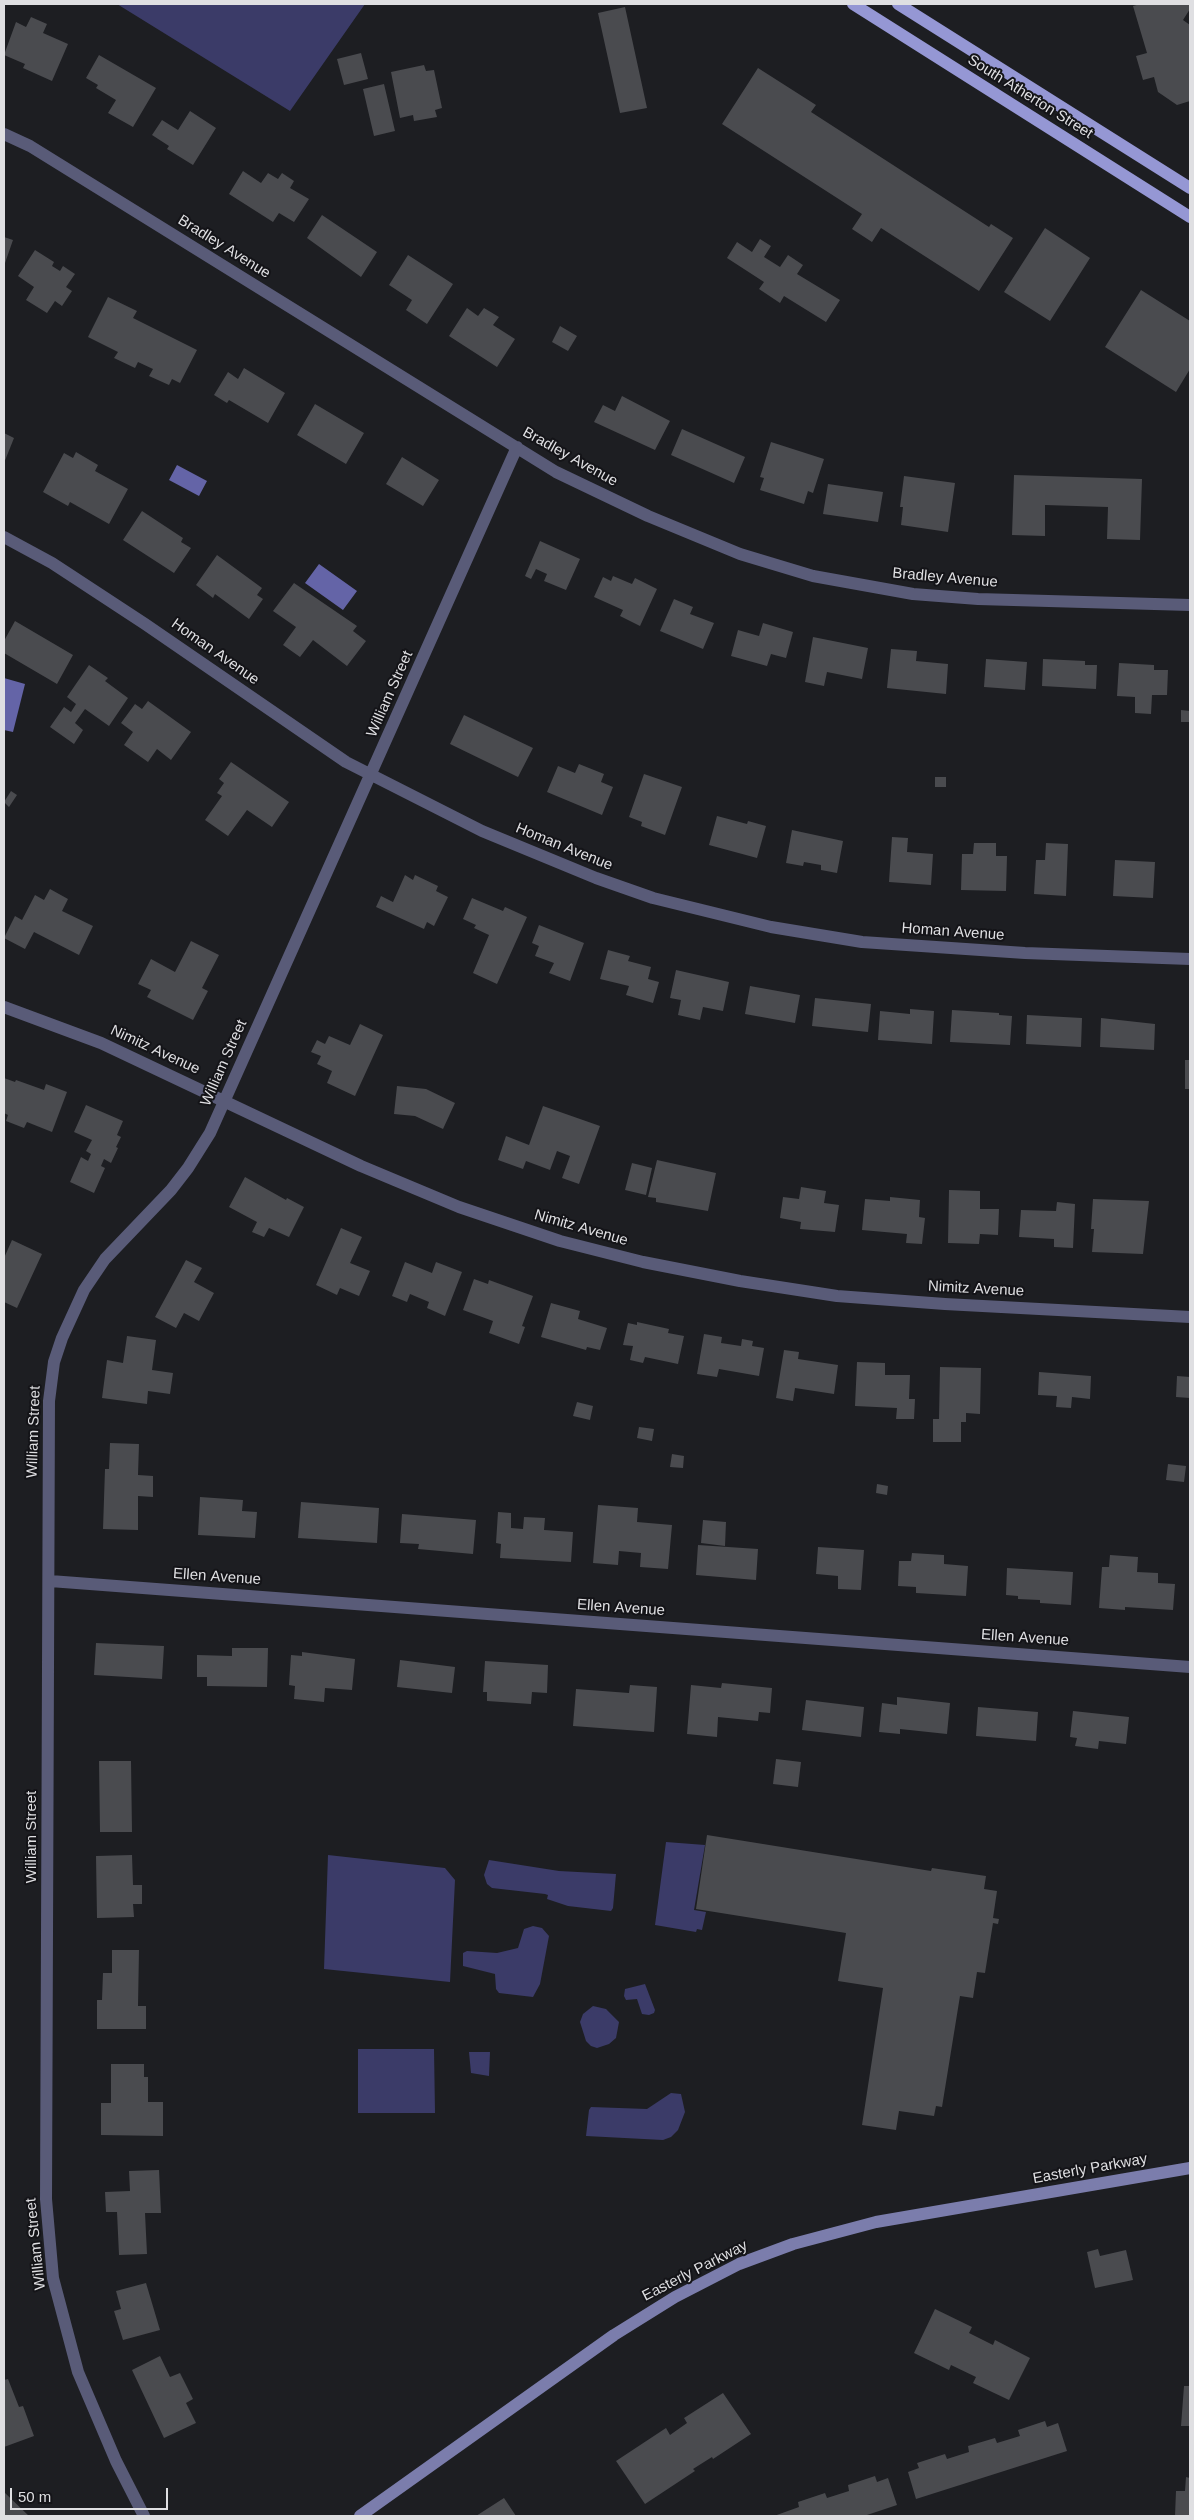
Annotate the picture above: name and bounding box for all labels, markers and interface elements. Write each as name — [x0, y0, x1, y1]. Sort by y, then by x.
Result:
street label: South Atherton Street — [964, 51, 1096, 143]
street label: Bradley Avenue — [174, 211, 274, 283]
street label: Bradley Avenue — [519, 424, 621, 490]
street label: Bradley Avenue — [892, 564, 998, 592]
street label: Homan Avenue — [168, 615, 262, 689]
street label: William Street — [363, 648, 417, 740]
street label: Homan Avenue — [513, 819, 615, 875]
street label: Homan Avenue — [901, 919, 1005, 945]
street label: William Street — [197, 1017, 251, 1109]
street label: Nimitz Avenue — [107, 1021, 203, 1079]
street label: Nimitz Avenue — [532, 1206, 630, 1250]
street label: Nimitz Avenue — [927, 1277, 1025, 1301]
street label: William Street — [23, 1385, 45, 1479]
street label: Ellen Avenue — [172, 1565, 262, 1589]
street label: Ellen Avenue — [576, 1596, 666, 1620]
street label: Ellen Avenue — [980, 1626, 1070, 1650]
street label: William Street — [23, 1791, 41, 1883]
street label: Easterly Parkway — [1031, 2150, 1149, 2188]
street label: William Street — [22, 2197, 50, 2291]
street label: Easterly Parkway — [639, 2237, 751, 2305]
scale bar — [12, 2478, 170, 2510]
text: 50 m — [18, 2488, 51, 2505]

